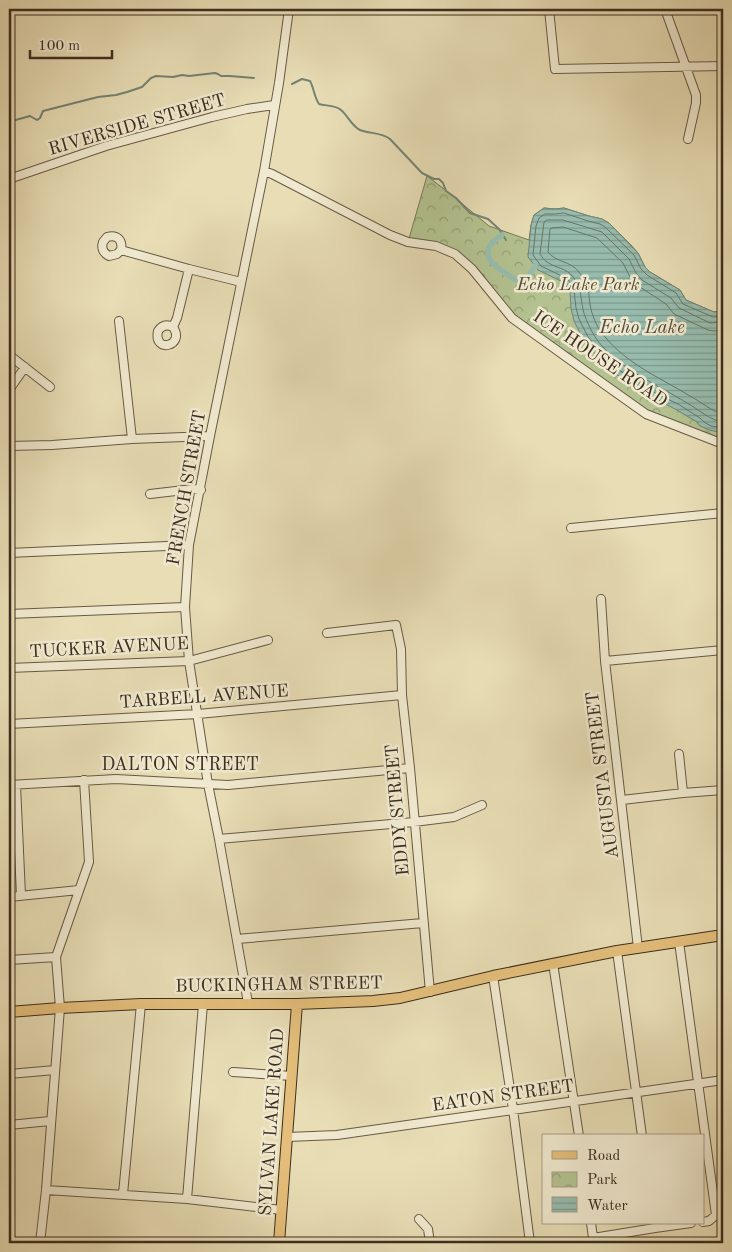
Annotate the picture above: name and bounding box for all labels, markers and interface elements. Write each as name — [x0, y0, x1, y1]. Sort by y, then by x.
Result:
scale bar — [30, 28, 112, 60]
text: 100 m — [38, 39, 80, 54]
street label: RIVERSIDE STREET — [46, 91, 228, 159]
park label: Echo Lake Park — [515, 276, 640, 294]
street label: ICE HOUSE ROAD — [530, 307, 670, 411]
water label: Echo Lake — [598, 319, 685, 338]
street label: FRENCH STREET — [164, 409, 210, 567]
street label: TUCKER AVENUE — [29, 635, 189, 661]
street label: TARBELL AVENUE — [119, 682, 289, 712]
street label: AUGUSTA STREET — [584, 690, 622, 860]
street label: EDDY STREET — [383, 743, 413, 877]
street label: DALTON STREET — [101, 756, 259, 774]
street label: BUCKINGHAM STREET — [175, 974, 383, 996]
street label: SYLVAN LAKE ROAD — [256, 1027, 288, 1217]
street label: EATON STREET — [431, 1077, 575, 1115]
legend — [542, 1134, 704, 1224]
text: Road — [587, 1149, 621, 1164]
text: Park — [587, 1173, 618, 1188]
text: Water — [587, 1199, 628, 1214]

